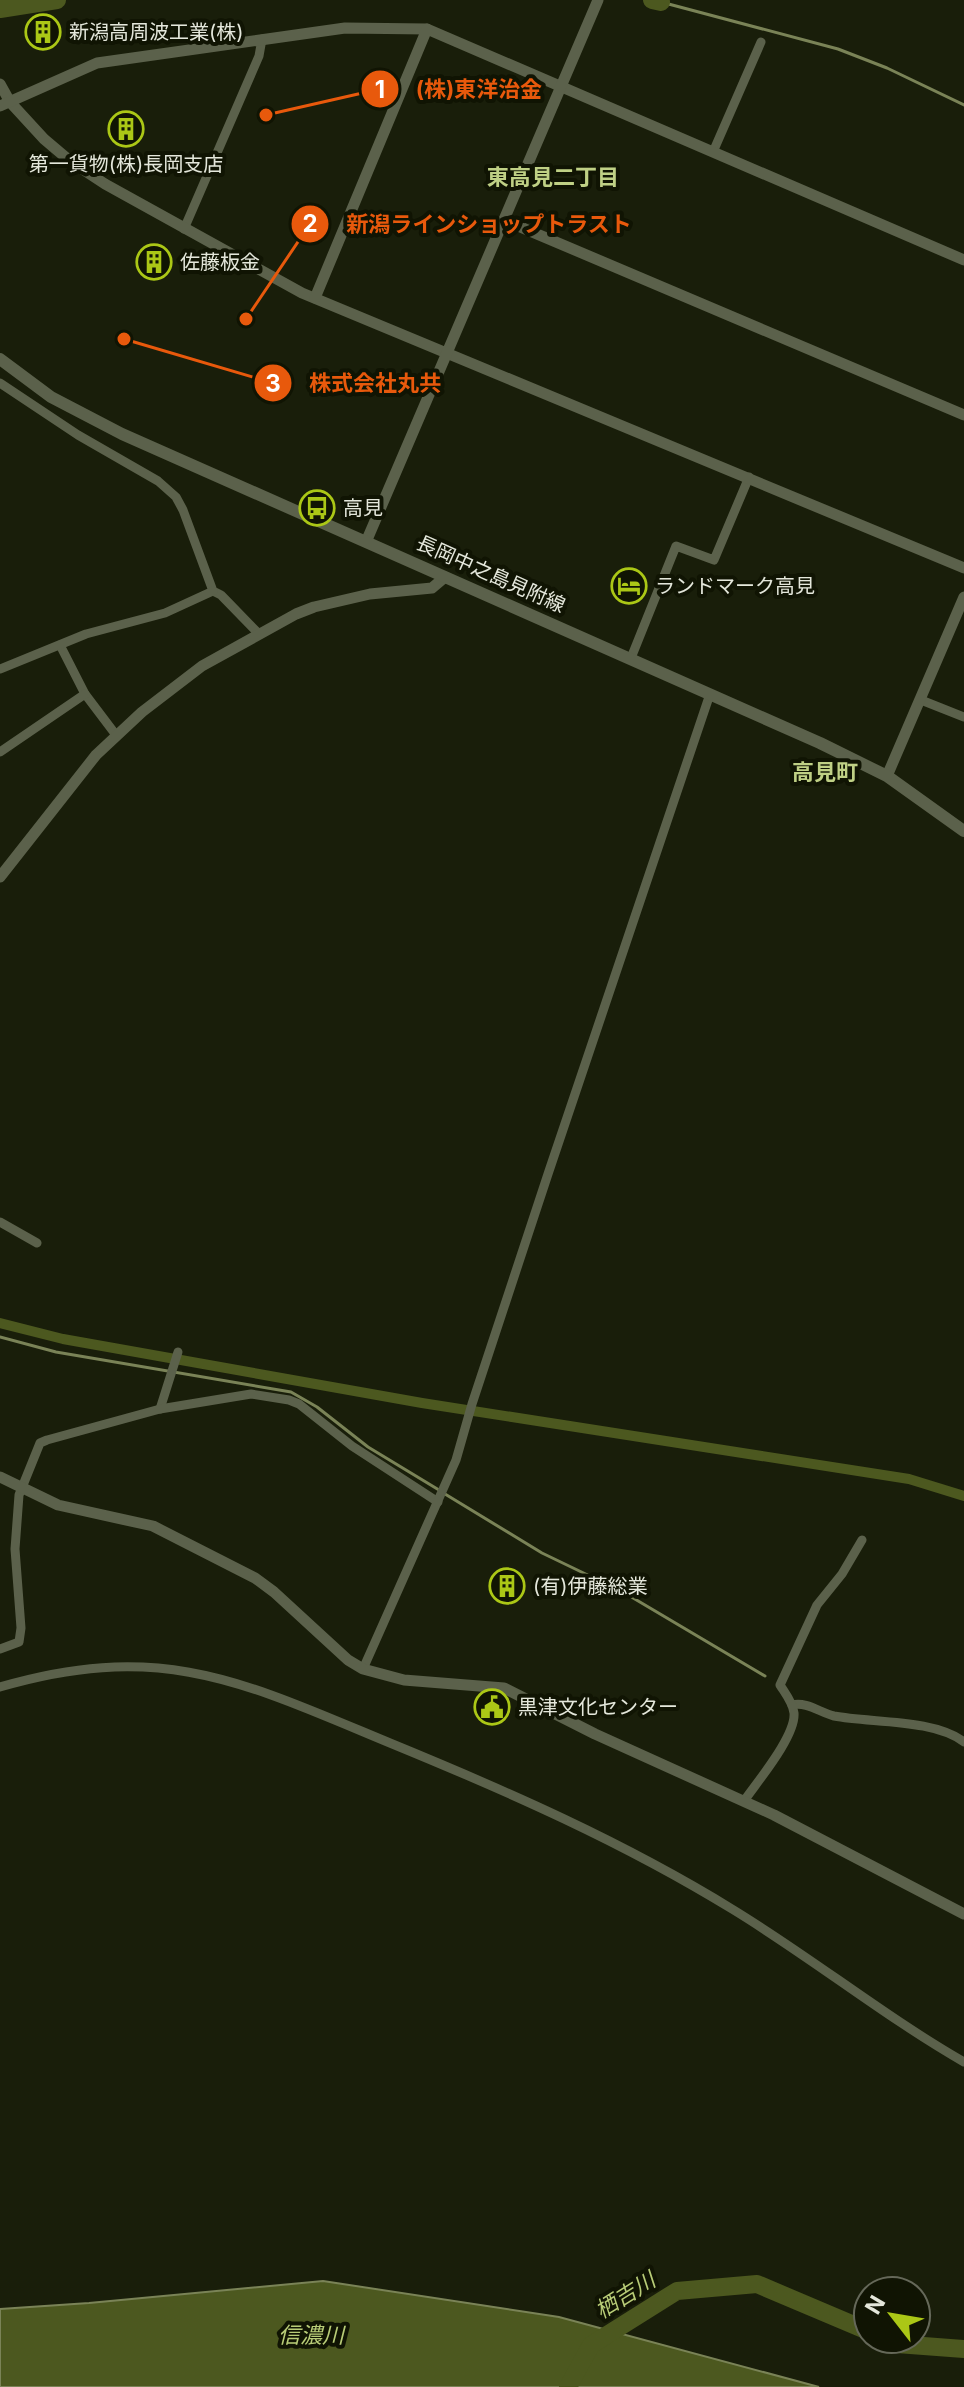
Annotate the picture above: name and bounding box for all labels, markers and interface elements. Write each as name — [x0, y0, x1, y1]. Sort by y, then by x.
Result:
building icon: 新潟高周波工業(株) — [24, 13, 62, 51]
place label: 新潟高周波工業(株) — [69, 20, 244, 44]
callout: (株)東洋治金 — [360, 66, 558, 112]
text: 1 — [375, 75, 385, 104]
text: (株)東洋治金 — [416, 76, 542, 102]
building icon: 第一貨物(株)長岡支店 — [107, 110, 145, 148]
place label: 第一貨物(株)長岡支店 — [29, 152, 223, 176]
district label: 東高見二丁目 — [487, 164, 619, 190]
callout: 新潟ラインショップトラスト — [290, 201, 648, 247]
text: 2 — [302, 209, 318, 238]
text: 新潟ラインショップトラスト — [346, 211, 632, 237]
building icon: 佐藤板金 — [135, 243, 173, 281]
place label: 佐藤板金 — [180, 250, 260, 274]
callout: 株式会社丸共 — [253, 360, 457, 406]
text: 3 — [265, 369, 281, 398]
text: 株式会社丸共 — [309, 370, 441, 396]
bus stop icon: 高見 — [298, 489, 336, 527]
place label: 高見 — [343, 496, 383, 520]
street label: 長岡中之島見附線 — [413, 530, 569, 618]
hotel icon: ランドマーク高見 — [610, 567, 648, 605]
place label: ランドマーク高見 — [655, 574, 815, 598]
district label: 高見町 — [792, 759, 858, 785]
building icon: (有)伊藤総業 — [488, 1567, 526, 1605]
place label: (有)伊藤総業 — [533, 1574, 648, 1598]
public building icon: 黒津文化センター — [473, 1688, 511, 1726]
place label: 黒津文化センター — [518, 1695, 678, 1719]
water label: 栖吉川 — [590, 2265, 662, 2324]
north arrow — [852, 2275, 932, 2355]
text: N — [859, 2291, 890, 2319]
water label: 信濃川 — [278, 2322, 346, 2348]

